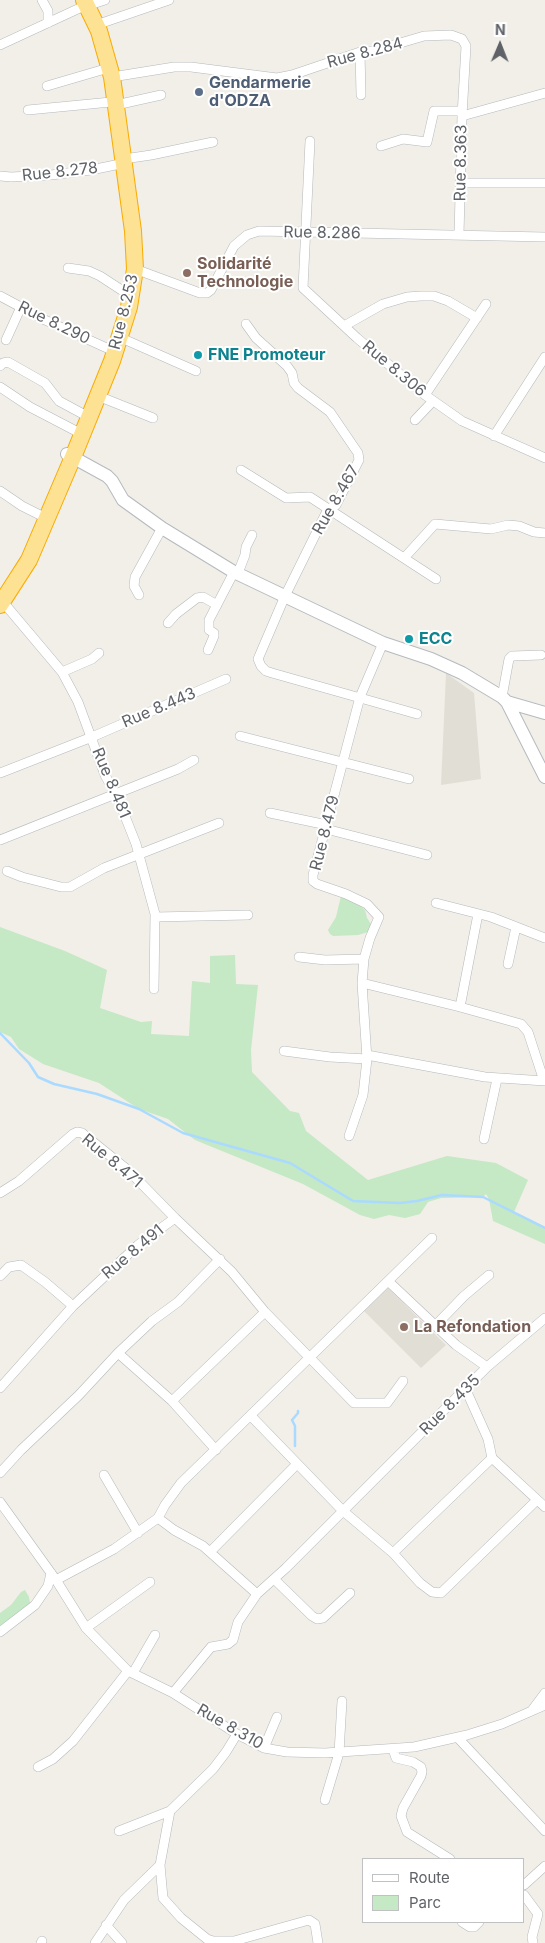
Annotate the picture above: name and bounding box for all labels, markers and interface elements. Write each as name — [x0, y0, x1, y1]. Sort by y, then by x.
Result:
north arrow — [475, 20, 525, 70]
text: N — [495, 21, 506, 38]
street label: Rue 8.284 — [325, 34, 405, 72]
place label: Gendarmerie d'ODZA — [209, 73, 311, 111]
marker: Gendarmerie d'ODZA — [193, 86, 205, 98]
street label: Rue 8.363 — [451, 124, 471, 202]
street label: Rue 8.278 — [21, 158, 99, 186]
street label: Rue 8.286 — [283, 223, 361, 243]
place label: Solidarité Technologie — [197, 254, 293, 292]
marker: Solidarité Technologie — [181, 267, 193, 279]
street label: Rue 8.253 — [105, 272, 143, 352]
street label: Rue 8.290 — [15, 297, 93, 349]
street label: Rue 8.306 — [358, 337, 430, 401]
place label: FNE Promoteur — [208, 345, 326, 365]
marker: FNE Promoteur — [192, 349, 204, 361]
street label: Rue 8.467 — [308, 462, 364, 538]
place label: ECC — [419, 629, 452, 649]
marker: ECC — [403, 633, 415, 645]
street label: Rue 8.443 — [119, 684, 199, 732]
street label: Rue 8.481 — [88, 745, 134, 821]
street label: Rue 8.479 — [306, 793, 344, 873]
street label: Rue 8.471 — [78, 1130, 146, 1192]
street label: Rue 8.491 — [98, 1221, 168, 1283]
place label: La Refondation — [414, 1317, 531, 1337]
marker: La Refondation — [398, 1321, 410, 1333]
street label: Rue 8.435 — [416, 1371, 484, 1439]
street label: Rue 8.310 — [193, 1700, 267, 1754]
legend — [362, 1858, 525, 1923]
text: Route — [409, 1868, 450, 1887]
text: Parc — [409, 1893, 441, 1912]

